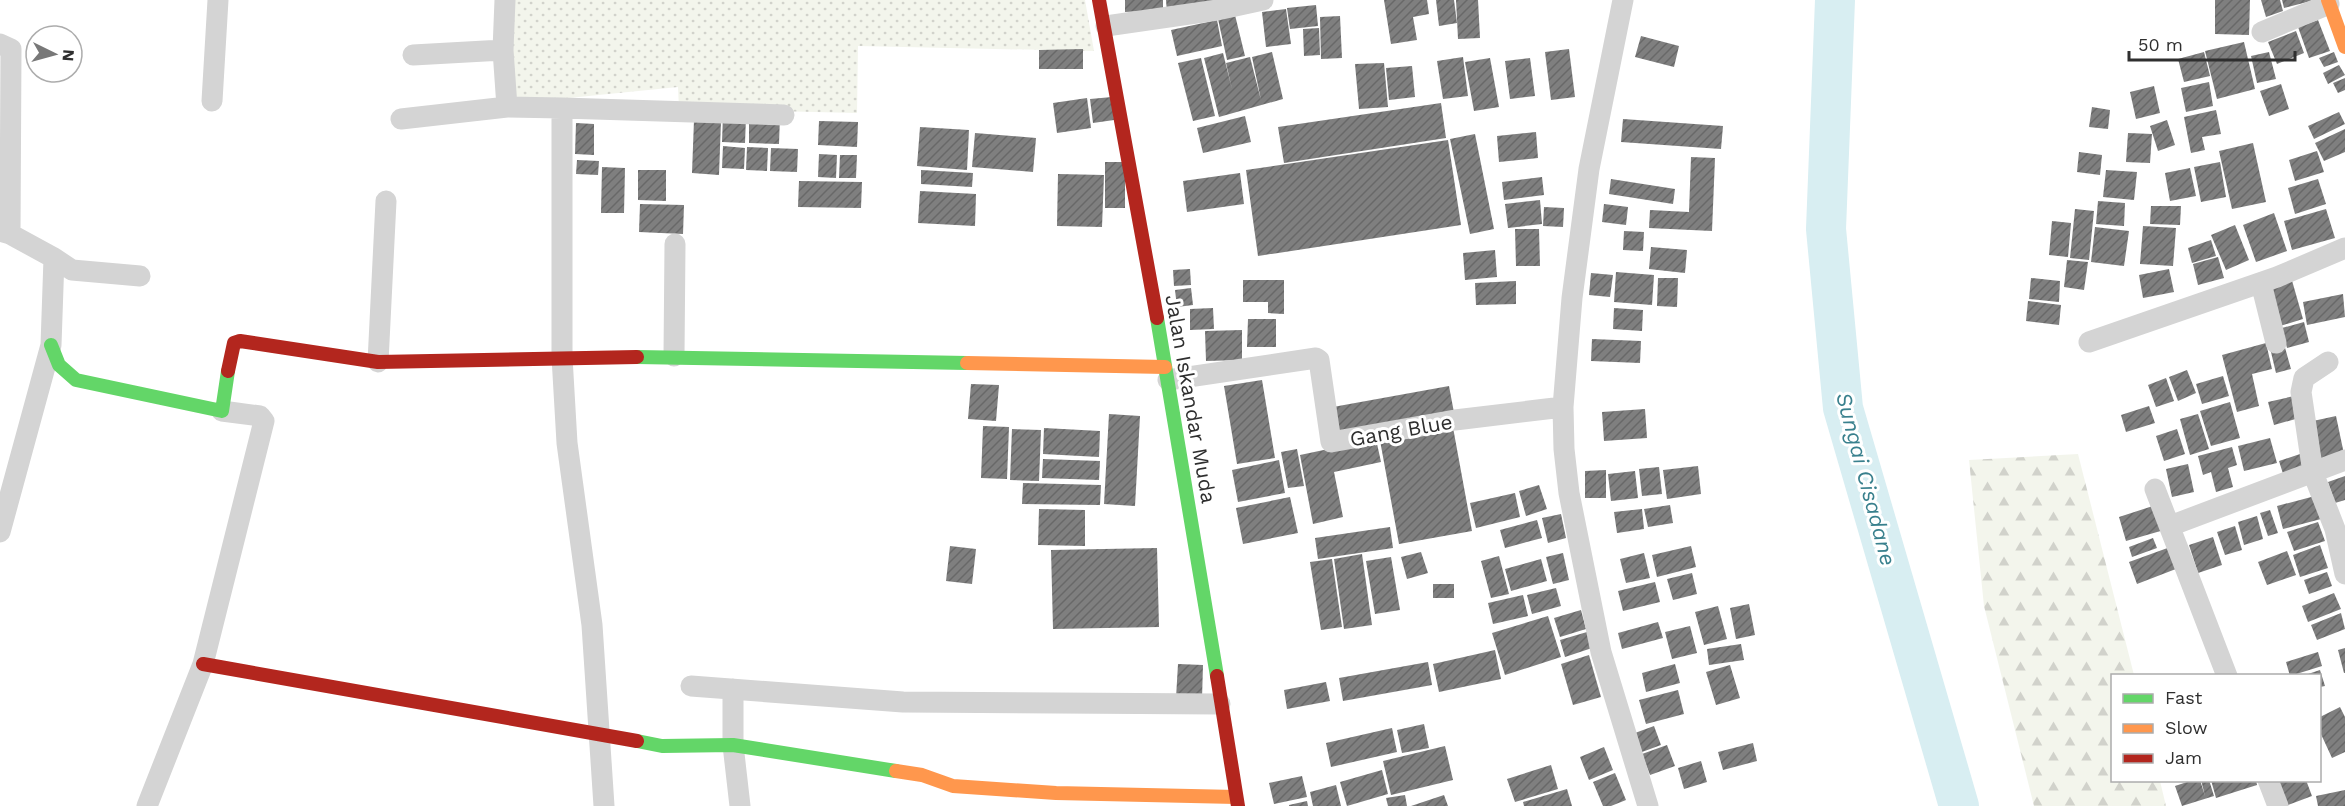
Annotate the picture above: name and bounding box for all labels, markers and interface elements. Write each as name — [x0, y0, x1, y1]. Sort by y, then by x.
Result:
north arrow — [24, 24, 84, 84]
scale bar — [2129, 24, 2296, 62]
text: 50 m — [2138, 34, 2183, 55]
text: N — [58, 49, 78, 62]
street label: Jalan Iskandar Muda — [1160, 293, 1222, 505]
water label: Sungai Cisadane — [1831, 390, 1901, 568]
street label: Gang Blue — [1348, 409, 1454, 451]
legend — [2111, 674, 2321, 782]
text: Fast — [2165, 687, 2203, 708]
text: Slow — [2165, 717, 2208, 738]
text: Jam — [2165, 747, 2202, 768]

